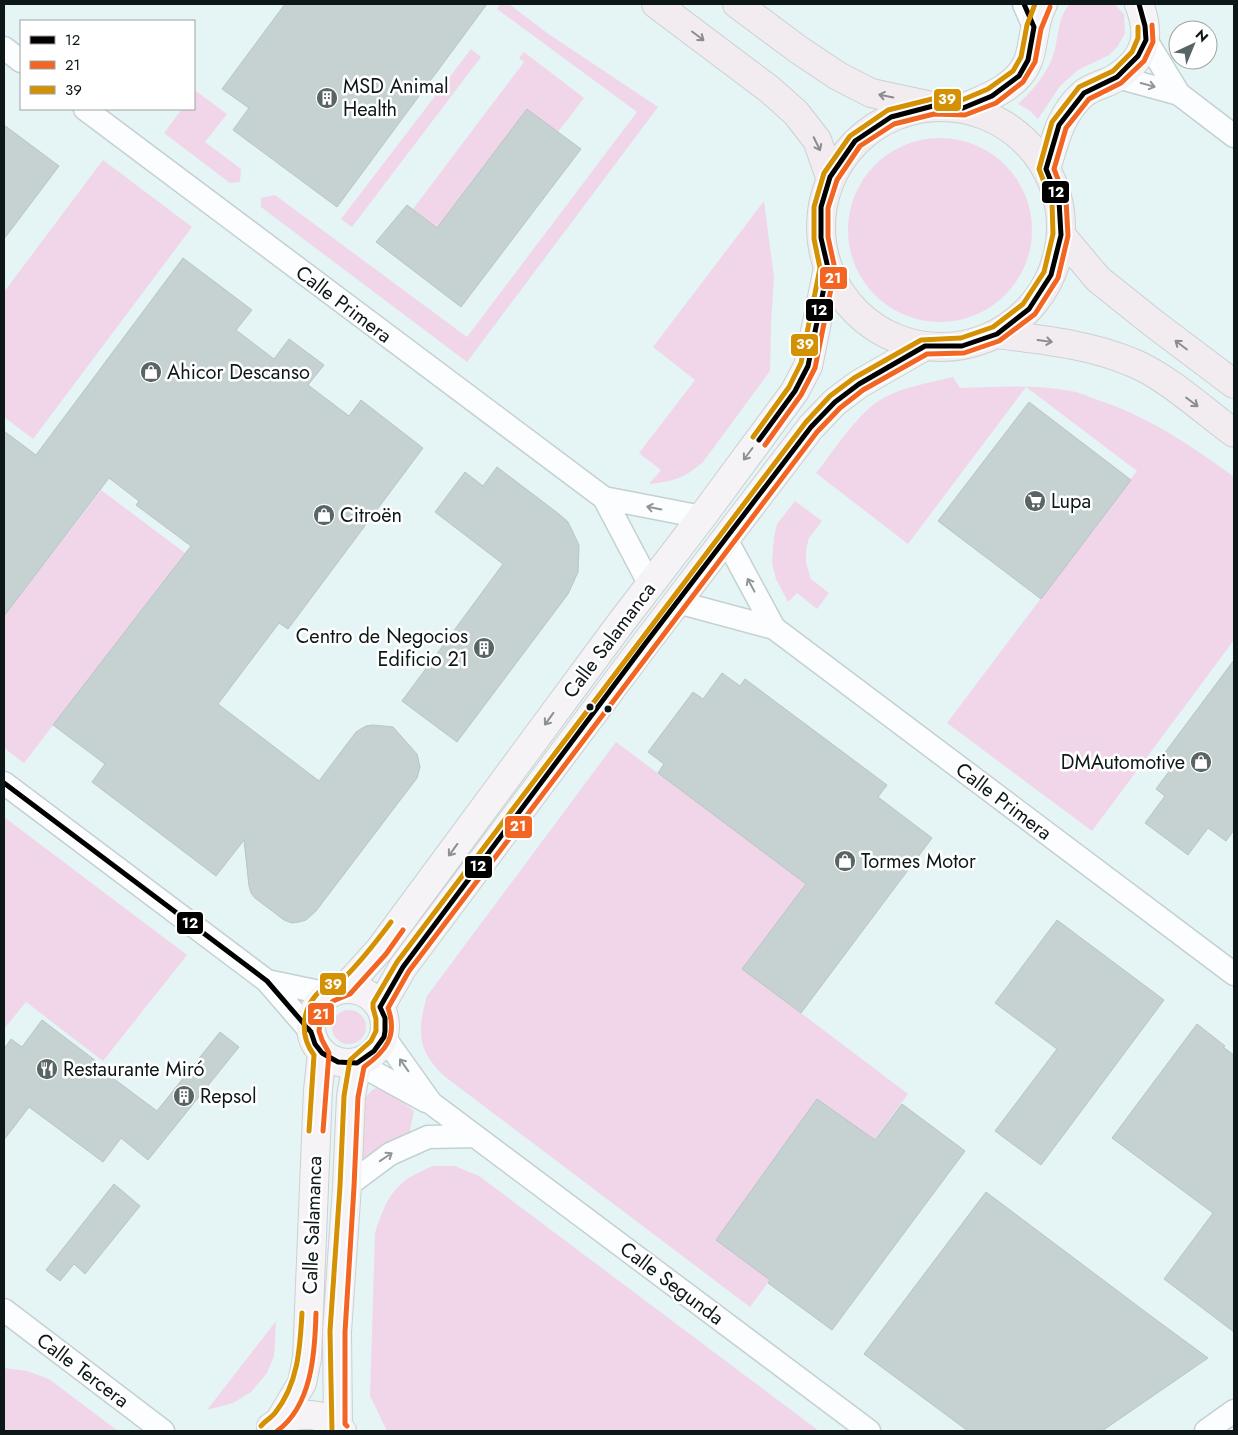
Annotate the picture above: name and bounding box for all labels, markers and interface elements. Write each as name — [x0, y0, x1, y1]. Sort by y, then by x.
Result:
legend — [20, 20, 195, 110]
north arrow — [1168, 20, 1218, 70]
text: N — [1191, 25, 1213, 47]
text: 12 — [65, 29, 80, 51]
one-way arrow — [691, 30, 704, 41]
text: 21 — [65, 54, 80, 76]
place label: MSD Animal Health — [343, 72, 448, 124]
text: 39 — [65, 79, 82, 101]
one-way arrow — [1140, 81, 1156, 91]
building icon: MSD Animal Health — [315, 86, 339, 110]
line badge: 39 — [933, 88, 962, 112]
text: 39 — [938, 89, 956, 109]
one-way arrow — [878, 91, 894, 100]
one-way arrow — [813, 136, 822, 151]
line badge: 12 — [1041, 180, 1070, 204]
text: 12 — [1048, 182, 1064, 202]
street label: Calle Primera — [290, 259, 398, 350]
line badge: 21 — [819, 266, 848, 290]
text: 21 — [825, 268, 841, 288]
line badge: 12 — [805, 298, 834, 322]
text: 12 — [811, 300, 827, 320]
line badge: 39 — [790, 333, 819, 357]
text: 39 — [796, 334, 814, 354]
one-way arrow — [1037, 336, 1053, 346]
one-way arrow — [1175, 339, 1188, 350]
place label: Ahicor Descanso — [167, 358, 310, 387]
shop icon: Ahicor Descanso — [139, 360, 163, 384]
one-way arrow — [1185, 397, 1199, 407]
one-way arrow — [743, 447, 754, 460]
place label: Lupa — [1051, 487, 1091, 516]
supermarket icon: Lupa — [1023, 489, 1047, 513]
place label: Citroën — [340, 501, 402, 530]
shop icon: Citroën — [312, 503, 336, 527]
one-way arrow — [647, 503, 663, 512]
street label: Calle Salamanca — [556, 576, 663, 704]
one-way arrow — [746, 578, 755, 593]
place label: Centro de Negocios Edificio 21 — [296, 622, 468, 674]
building icon: Centro de Negocios Edificio 21 — [472, 636, 496, 660]
unlabelled marker — [585, 702, 595, 712]
unlabelled marker — [603, 704, 613, 714]
one-way arrow — [544, 712, 554, 726]
place label: DMAutomotive — [1061, 748, 1185, 777]
shop icon: DMAutomotive — [1189, 750, 1213, 774]
street label: Calle Primera — [950, 756, 1058, 847]
line badge: 21 — [504, 815, 533, 839]
text: 21 — [510, 816, 526, 836]
one-way arrow — [448, 843, 458, 857]
place label: Tormes Motor — [861, 847, 976, 876]
shop icon: Tormes Motor — [833, 849, 857, 873]
line badge: 12 — [464, 855, 493, 879]
text: 12 — [470, 856, 486, 876]
line badge: 12 — [176, 911, 204, 935]
text: 12 — [182, 913, 198, 933]
line badge: 39 — [319, 972, 347, 996]
text: 39 — [324, 974, 342, 994]
line badge: 21 — [307, 1002, 335, 1026]
text: 21 — [313, 1004, 329, 1024]
place label: Restaurante Miró — [63, 1055, 205, 1084]
restaurant icon: Restaurante Miró — [35, 1057, 59, 1081]
one-way arrow — [399, 1058, 409, 1072]
place label: Repsol — [200, 1082, 256, 1111]
building icon: Repsol — [172, 1084, 196, 1108]
one-way arrow — [379, 1152, 393, 1162]
street label: Calle Salamanca — [296, 1155, 329, 1295]
street label: Calle Segunda — [614, 1235, 730, 1332]
street label: Calle Tercera — [30, 1326, 135, 1415]

